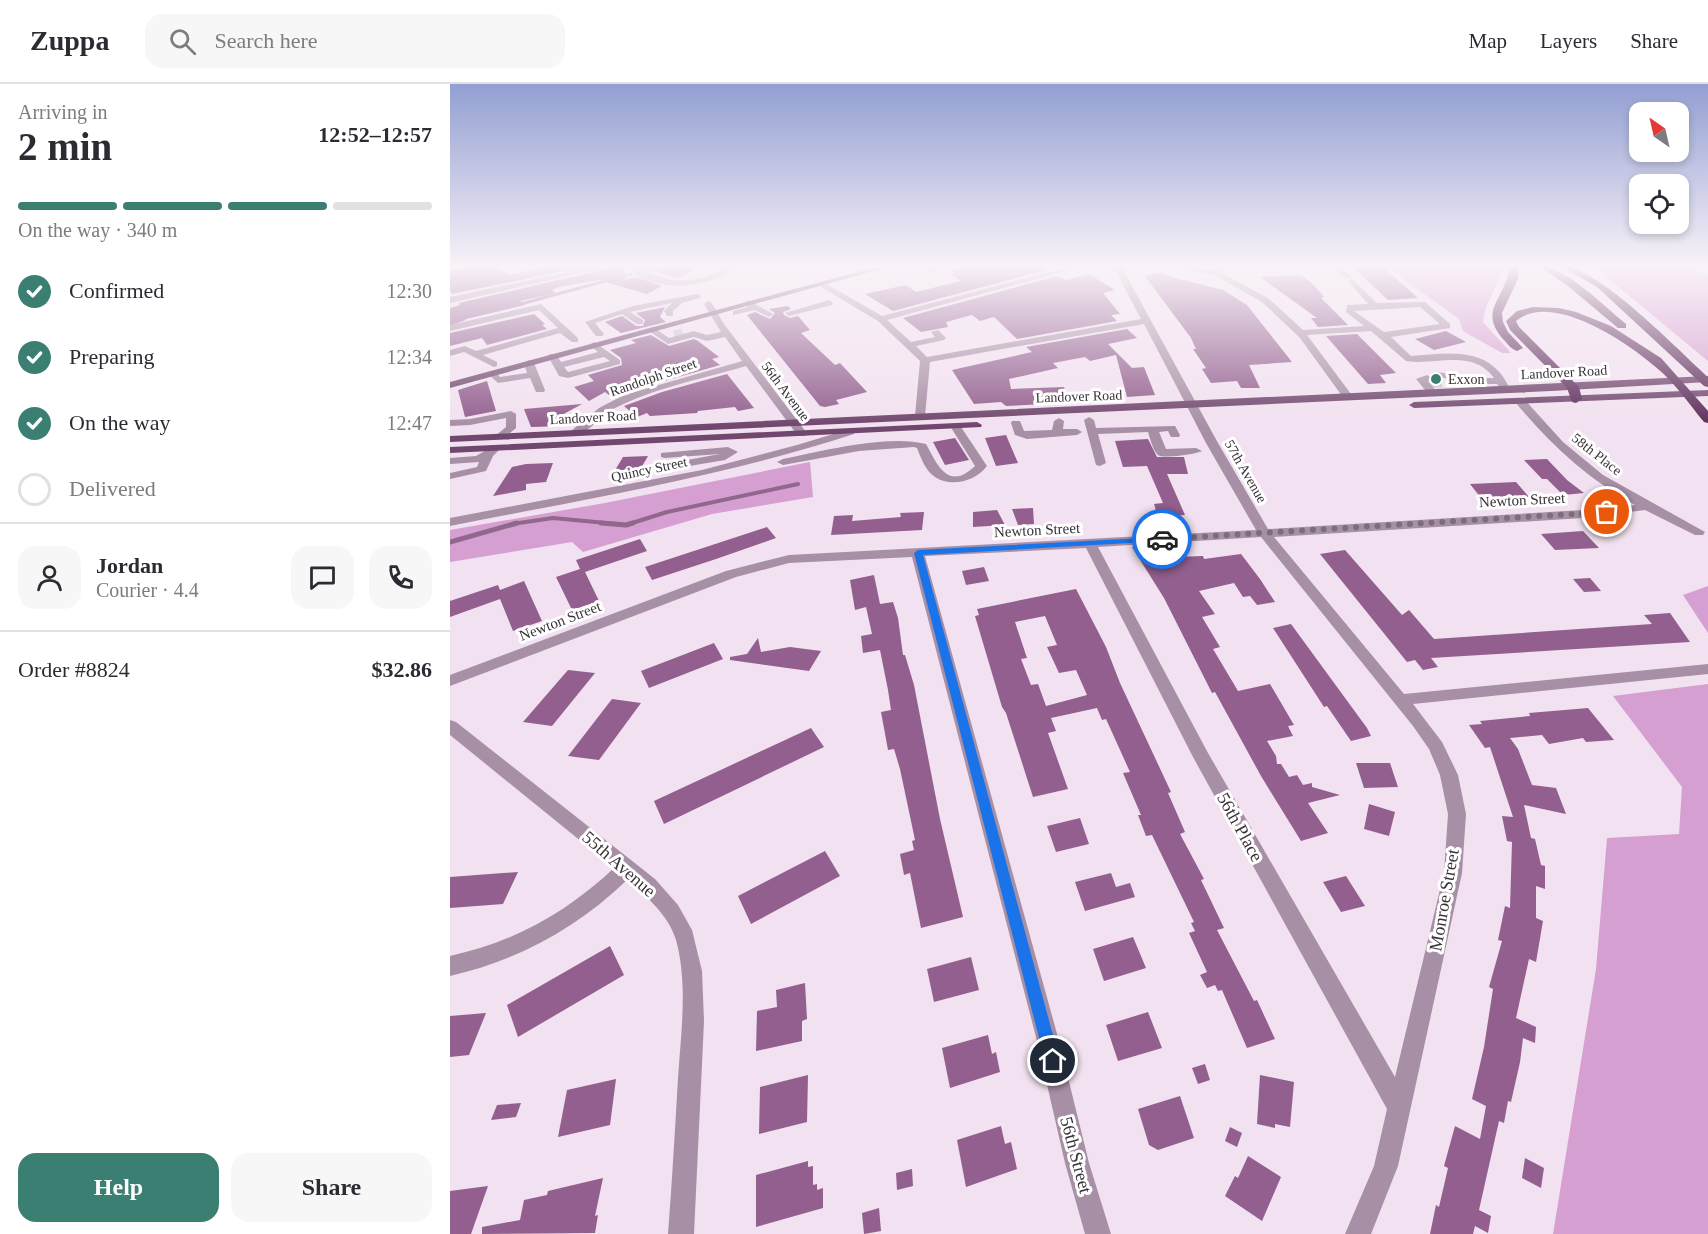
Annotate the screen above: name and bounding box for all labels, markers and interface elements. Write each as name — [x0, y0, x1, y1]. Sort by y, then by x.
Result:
search box — [145, 14, 565, 68]
text: Zuppa — [30, 25, 109, 56]
icon: search — [166, 25, 199, 58]
text: Search here — [214, 28, 318, 53]
text: Map — [1469, 29, 1507, 53]
text: Layers — [1540, 29, 1597, 53]
text: Share — [1630, 29, 1678, 53]
text: Arriving in — [18, 101, 107, 123]
north arrow — [1629, 102, 1689, 162]
map controls — [1629, 102, 1689, 234]
text: 12:52–12:57 — [318, 122, 432, 147]
text: 2 min — [18, 125, 112, 168]
button: locate — [1629, 174, 1689, 234]
text: On the way · 340 m — [18, 219, 177, 241]
icon: check — [18, 275, 51, 308]
text: Confirmed — [69, 278, 164, 303]
text: 12:30 — [386, 280, 432, 302]
icon: check — [18, 341, 51, 374]
text: Preparing — [69, 344, 155, 369]
text: 12:34 — [386, 346, 432, 368]
street label: Randolph Street — [608, 356, 699, 399]
street label: 56th Avenue — [759, 359, 813, 424]
street label: Landover Road — [1520, 363, 1608, 382]
marker: Exxon — [1429, 372, 1443, 386]
place label: Exxon — [1448, 372, 1485, 387]
street label: Landover Road — [1035, 387, 1123, 406]
icon: check — [18, 407, 51, 440]
street label: Landover Road — [549, 408, 637, 427]
text: On the way — [69, 410, 170, 435]
text: 12:47 — [386, 412, 432, 434]
street label: 58th Place — [1569, 430, 1624, 478]
street label: 57th Avenue — [1222, 437, 1270, 505]
street label: Quincy Street — [610, 454, 689, 485]
text: Delivered — [69, 476, 156, 501]
pin — [1581, 486, 1632, 537]
street label: Newton Street — [1479, 490, 1566, 510]
icon: bag — [1590, 495, 1623, 528]
courier — [1132, 509, 1192, 569]
street label: Newton Street — [994, 520, 1081, 540]
icon: car — [1146, 523, 1179, 556]
button: person — [18, 546, 81, 609]
button: chat — [291, 546, 354, 609]
button: phone — [369, 546, 432, 609]
text: Jordan — [96, 553, 163, 578]
text: Courier · 4.4 — [96, 579, 199, 601]
street label: Newton Street — [517, 598, 604, 644]
text: Order #8824 — [18, 657, 130, 682]
text: $32.86 — [372, 657, 432, 682]
street label: 56th Place — [1213, 789, 1267, 865]
street label: 55th Avenue — [578, 827, 660, 901]
street label: Monroe Street — [1425, 847, 1463, 953]
pin — [1027, 1035, 1078, 1086]
icon: home — [1036, 1044, 1069, 1077]
street label: 56th Street — [1056, 1114, 1096, 1196]
button: Help — [18, 1153, 219, 1222]
button: Share — [231, 1153, 432, 1222]

